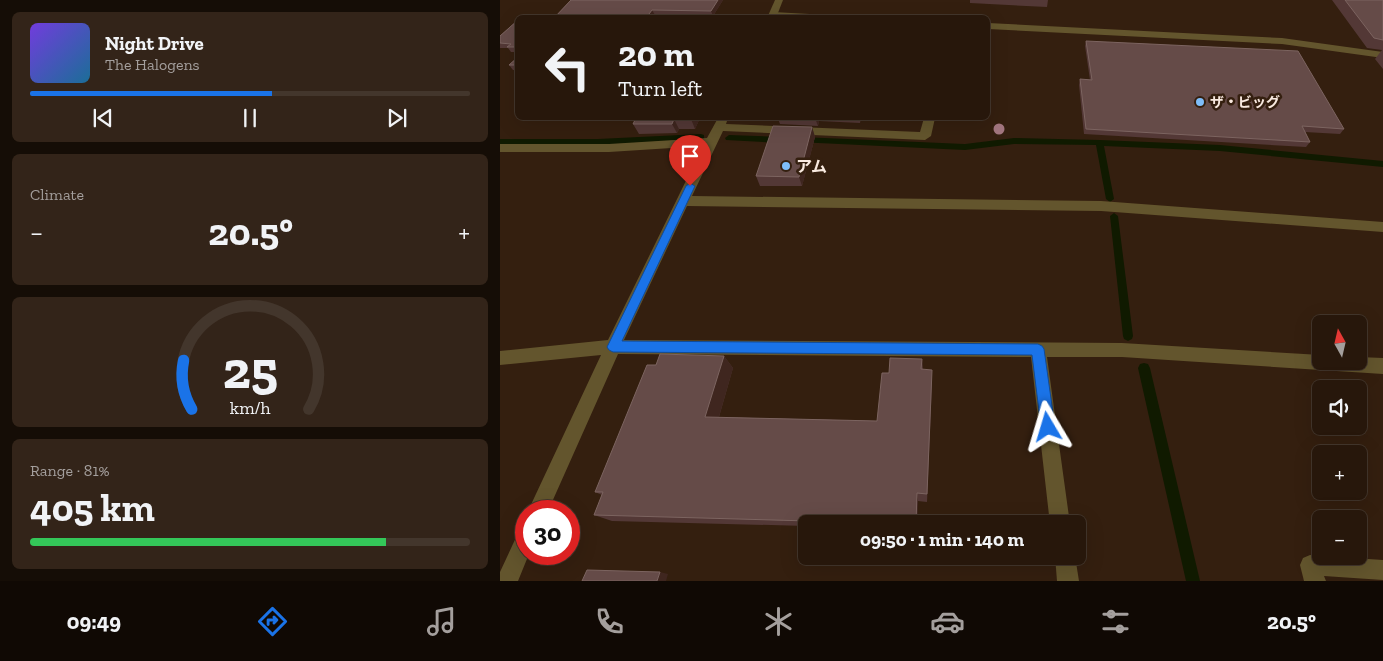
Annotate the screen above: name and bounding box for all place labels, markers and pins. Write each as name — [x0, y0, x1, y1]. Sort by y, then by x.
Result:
place label: ザ・ビッグ — [1210, 94, 1280, 111]
marker: ザ・ビッグ — [1194, 96, 1206, 108]
pin — [669, 135, 711, 186]
place label: アム — [796, 157, 827, 176]
marker: アム — [780, 160, 792, 172]

